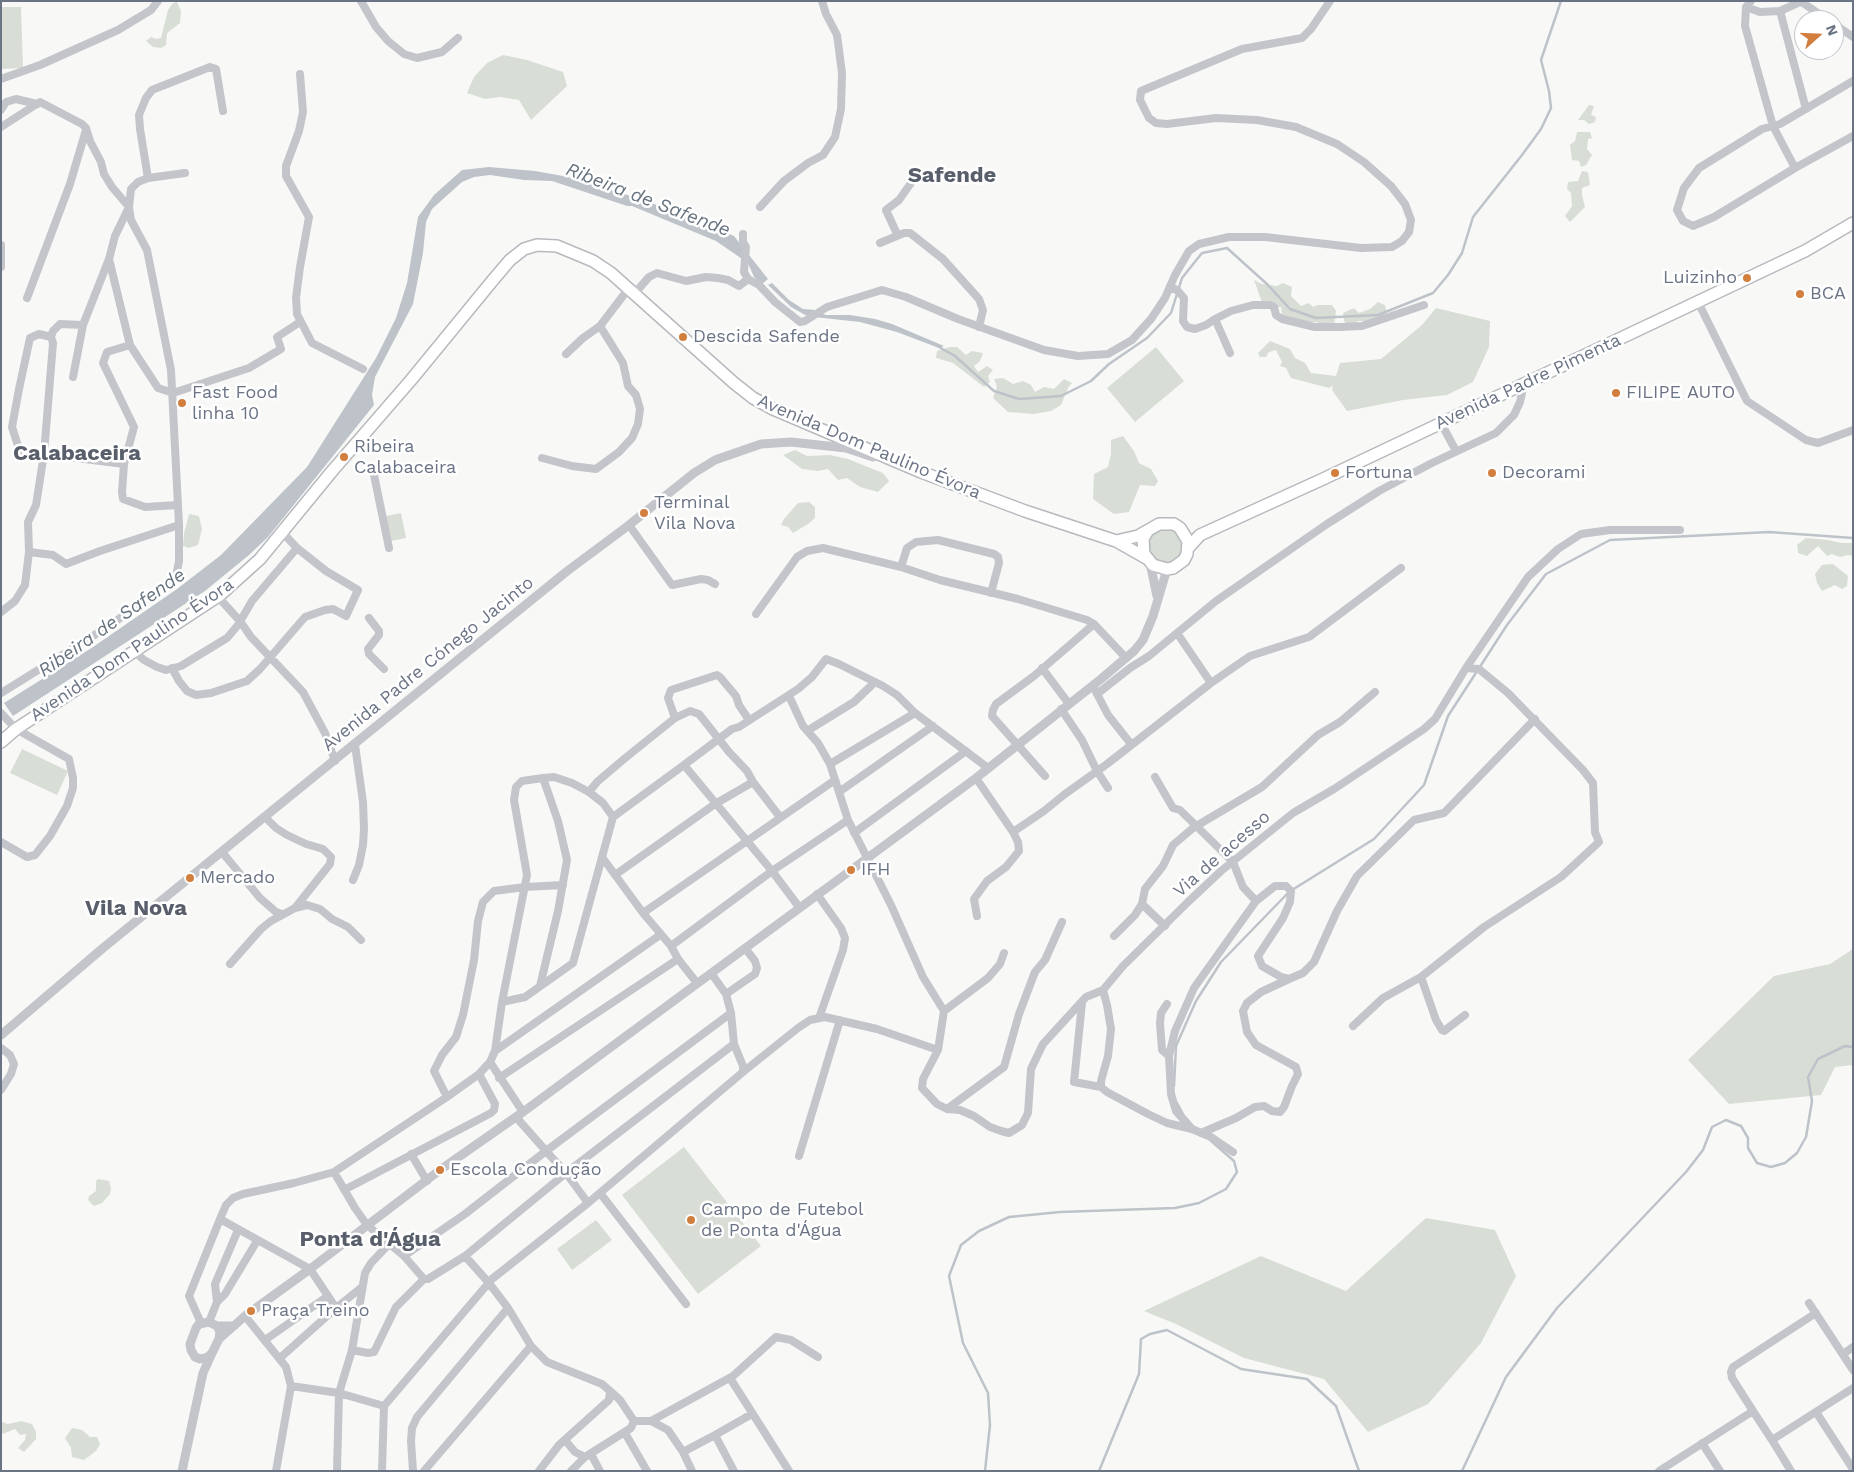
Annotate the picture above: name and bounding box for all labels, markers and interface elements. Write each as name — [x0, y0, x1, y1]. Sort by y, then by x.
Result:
north arrow — [1794, 10, 1844, 60]
text: N — [1823, 23, 1841, 38]
water label: Ribeira de Safende — [563, 158, 733, 242]
district label: Safende — [908, 163, 996, 189]
place label: Luizinho — [1663, 267, 1737, 289]
marker: Luizinho — [1741, 272, 1753, 284]
place label: BCA — [1810, 283, 1846, 305]
marker: BCA — [1794, 288, 1806, 300]
place label: Descida Safende — [693, 326, 840, 348]
street label: Avenida Padre Pimenta — [1432, 329, 1624, 435]
marker: Descida Safende — [677, 331, 689, 343]
place label: Fast Food linha 10 — [192, 382, 278, 424]
place label: FILIPE AUTO — [1626, 382, 1735, 404]
marker: FILIPE AUTO — [1610, 387, 1622, 399]
street label: Avenida Dom Paulino Évora — [754, 390, 984, 504]
marker: Fast Food linha 10 — [176, 397, 188, 409]
place label: Ribeira Calabaceira — [354, 436, 456, 478]
district label: Calabaceira — [13, 441, 141, 467]
marker: Ribeira Calabaceira — [338, 451, 350, 463]
place label: Fortuna — [1345, 462, 1413, 484]
place label: Decorami — [1502, 462, 1585, 484]
marker: Fortuna — [1329, 467, 1341, 479]
marker: Decorami — [1486, 467, 1498, 479]
place label: Terminal Vila Nova — [654, 492, 735, 534]
marker: Terminal Vila Nova — [638, 507, 650, 519]
water label: Ribeira de Safende — [34, 564, 190, 682]
street label: Avenida Padre Cónego Jacinto — [318, 572, 538, 756]
street label: Avenida Dom Paulino Évora — [26, 574, 238, 726]
street label: Via de acesso — [1169, 806, 1275, 902]
place label: IFH — [861, 859, 891, 881]
marker: IFH — [845, 864, 857, 876]
place label: Mercado — [200, 867, 275, 889]
marker: Mercado — [184, 872, 196, 884]
district label: Vila Nova — [85, 896, 187, 922]
place label: Escola Condução — [450, 1159, 601, 1181]
marker: Escola Condução — [434, 1164, 446, 1176]
place label: Campo de Futebol de Ponta d'Água — [701, 1199, 864, 1242]
marker: Campo de Futebol de Ponta d'Água — [685, 1214, 697, 1226]
district label: Ponta d'Água — [299, 1227, 441, 1253]
place label: Praça Treino — [261, 1300, 369, 1322]
marker: Praça Treino — [245, 1305, 257, 1317]

